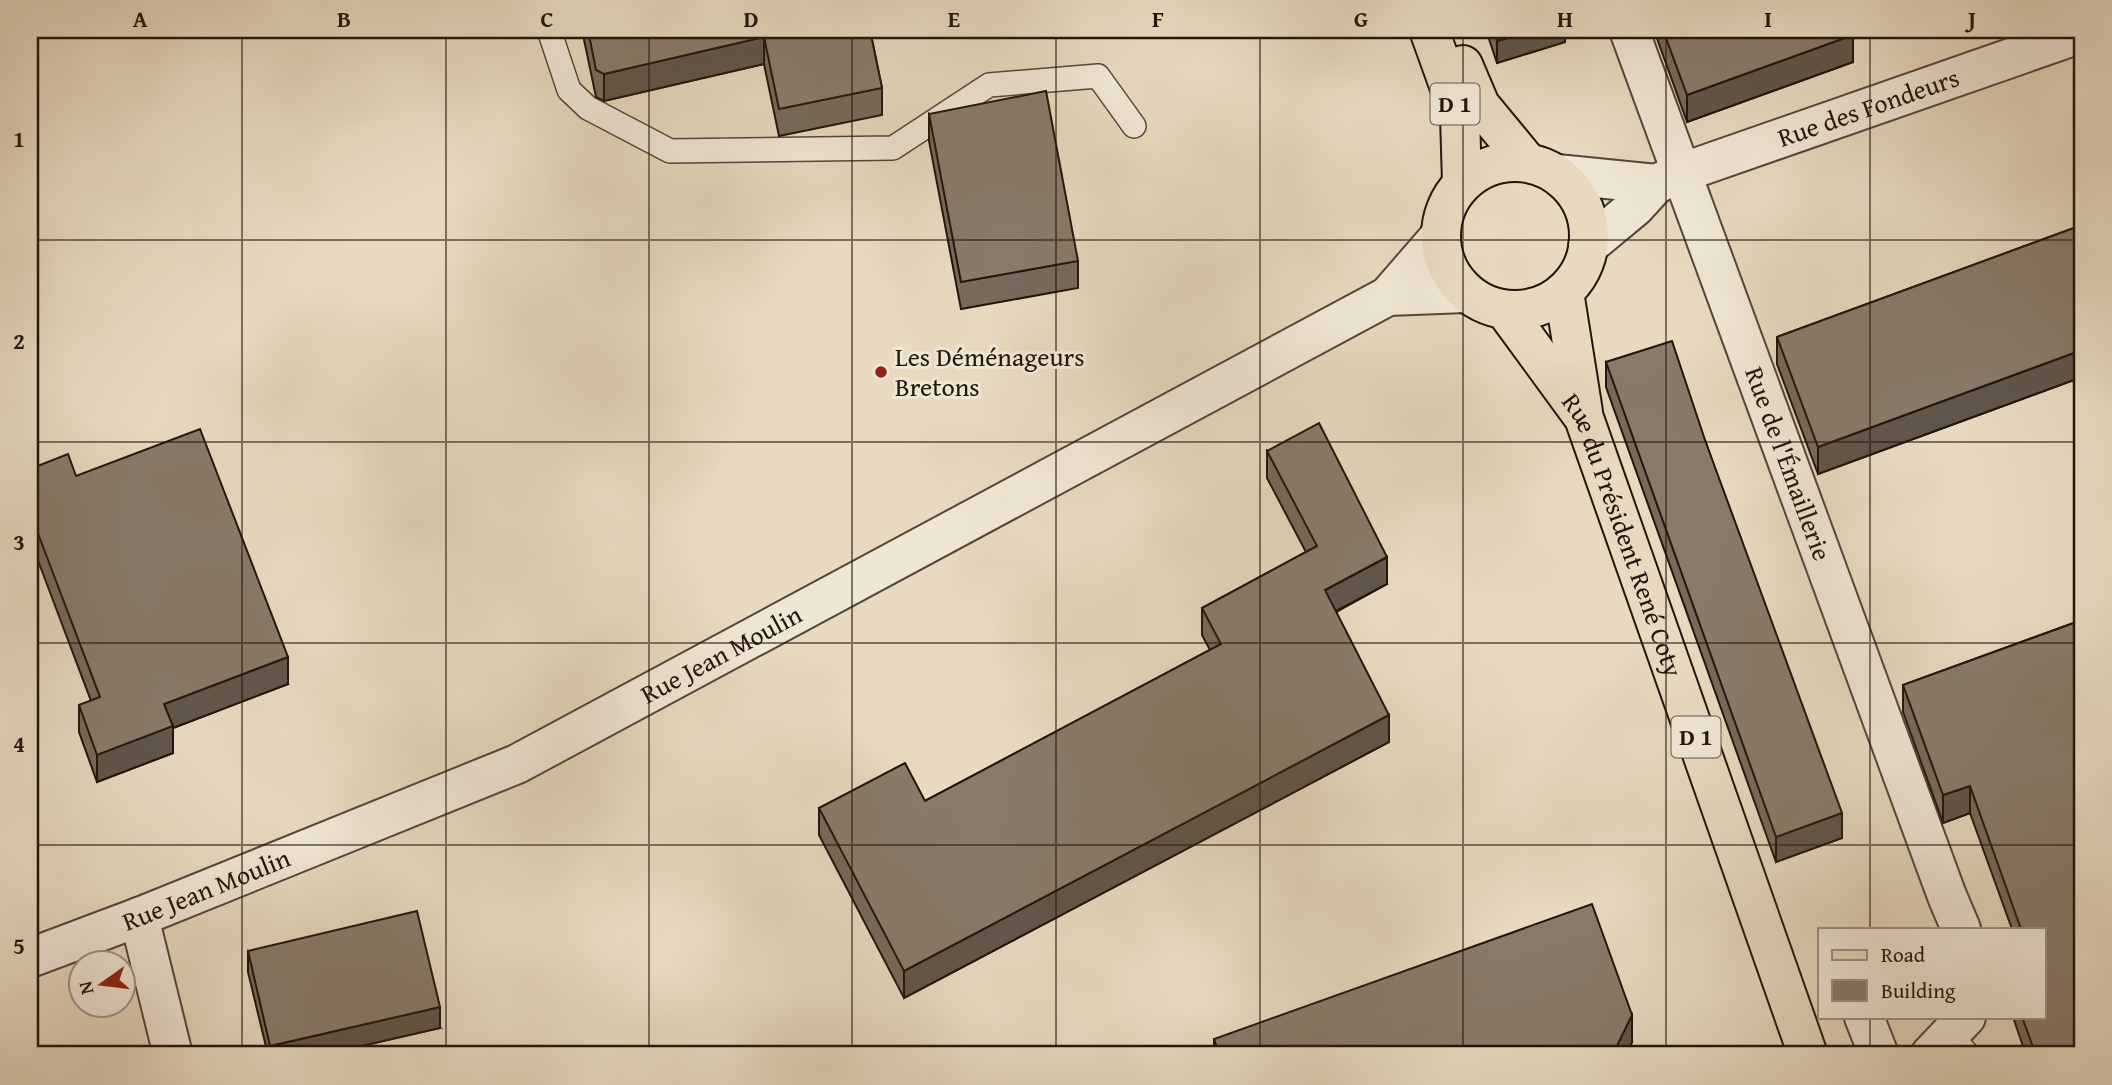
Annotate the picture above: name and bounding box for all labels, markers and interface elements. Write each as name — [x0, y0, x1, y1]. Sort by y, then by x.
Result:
text: A — [133, 2, 148, 35]
text: B — [337, 2, 351, 35]
text: C — [540, 2, 554, 35]
text: D — [744, 2, 759, 35]
text: E — [948, 2, 960, 35]
text: F — [1152, 2, 1164, 35]
text: G — [1354, 2, 1368, 35]
text: H — [1557, 2, 1573, 35]
text: I — [1764, 2, 1772, 35]
text: J — [1964, 2, 1976, 35]
street label: Rue des Fondeurs — [1772, 57, 1964, 157]
road number: D 1 — [1430, 84, 1480, 124]
text: 1 — [13, 122, 25, 155]
text: 2 — [13, 324, 25, 357]
place label: Les Déménageurs Bretons — [895, 337, 1084, 406]
street label: Rue de l'Émaillerie — [1735, 361, 1842, 566]
marker: Les Déménageurs Bretons — [873, 364, 889, 380]
street label: Rue du Président René Coty — [1553, 384, 1694, 682]
text: 3 — [13, 525, 25, 558]
street label: Rue Jean Moulin — [633, 594, 809, 713]
road number: D 1 — [1672, 716, 1720, 758]
text: 4 — [13, 727, 25, 760]
street label: Rue Jean Moulin — [117, 838, 296, 941]
legend — [1818, 928, 2046, 1018]
text: 5 — [13, 929, 25, 962]
text: Road — [1881, 939, 1926, 970]
north arrow — [66, 948, 136, 1018]
text: Building — [1881, 975, 1956, 1006]
text: N — [70, 978, 101, 998]

